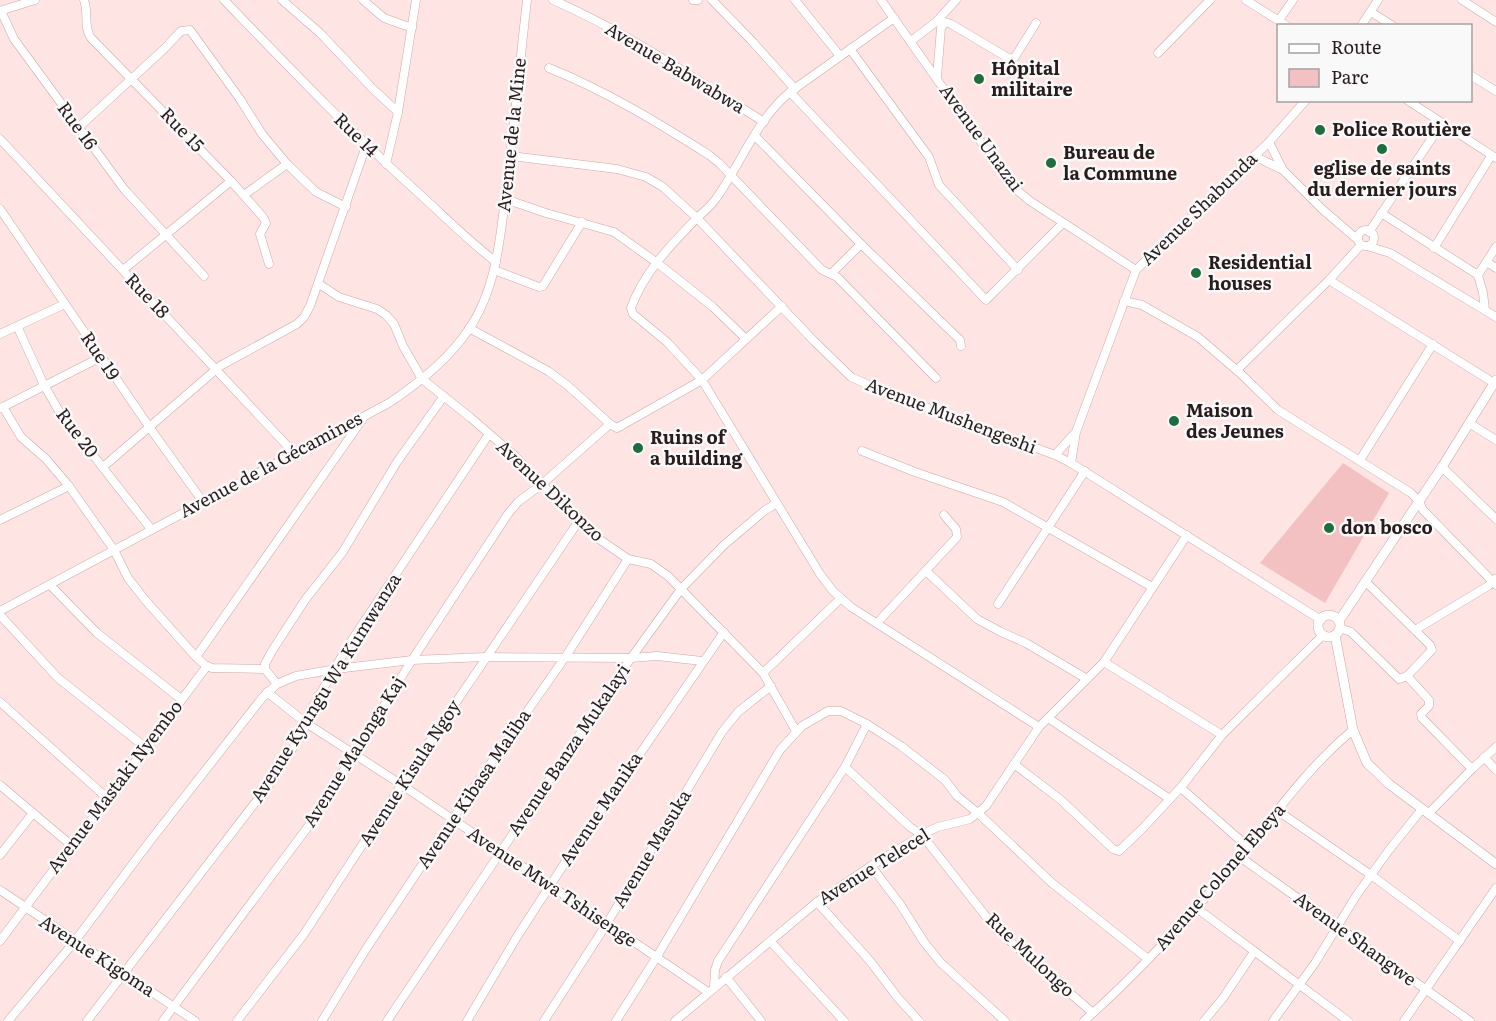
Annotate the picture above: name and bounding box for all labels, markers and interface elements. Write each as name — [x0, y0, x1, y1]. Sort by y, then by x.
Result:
street label: Avenue Babwabwa — [601, 14, 751, 119]
legend — [1277, 24, 1472, 102]
text: Route — [1331, 33, 1381, 60]
place label: Hôpital militaire — [991, 54, 1073, 102]
street label: Avenue de la Mine — [489, 56, 532, 213]
text: Parc — [1331, 63, 1369, 90]
marker: Hôpital militaire — [972, 72, 986, 86]
street label: Avenue Unazai — [934, 78, 1030, 196]
street label: Rue 16 — [52, 96, 105, 155]
street label: Rue 15 — [155, 100, 211, 157]
street label: Rue 14 — [329, 106, 386, 162]
place label: Police Routière — [1332, 115, 1471, 142]
marker: Police Routière — [1313, 123, 1327, 137]
place label: Bureau de la Commune — [1063, 138, 1177, 186]
marker: eglise de saints du dernier jours — [1375, 142, 1389, 156]
street label: Avenue Shabunda — [1133, 145, 1263, 271]
place label: eglise de saints du dernier jours — [1307, 154, 1457, 202]
marker: Bureau de la Commune — [1044, 156, 1058, 170]
place label: Residential houses — [1208, 248, 1312, 296]
street label: Rue 18 — [120, 266, 177, 324]
marker: Residential houses — [1189, 266, 1203, 280]
street label: Rue 19 — [75, 326, 127, 385]
street label: Avenue Mushengeshi — [862, 370, 1041, 460]
place label: Maison des Jeunes — [1186, 396, 1284, 444]
street label: Rue 20 — [51, 402, 106, 463]
street label: Avenue de la Gécamines — [174, 404, 367, 523]
marker: Maison des Jeunes — [1167, 414, 1181, 428]
place label: Ruins of a building — [650, 423, 744, 471]
street label: Avenue Dikonzo — [491, 433, 611, 547]
marker: Ruins of a building — [631, 441, 645, 455]
place label: don bosco — [1341, 513, 1433, 540]
marker: don bosco — [1322, 521, 1336, 535]
street label: Avenue Kyungu Wa Kumwanza — [243, 567, 407, 807]
street label: Avenue Banza Mukalayi — [500, 658, 636, 841]
street label: Avenue Malonga Kaj — [295, 670, 410, 832]
street label: Avenue Kisula Ngoy — [351, 693, 467, 851]
street label: Avenue Mastaki Nyembo — [40, 694, 188, 878]
street label: Avenue Kibasa Maliba — [409, 703, 537, 873]
street label: Avenue Manika — [551, 745, 648, 871]
street label: Avenue Masuka — [605, 784, 697, 913]
street label: Avenue Colonel Ebeya — [1147, 796, 1291, 956]
street label: Avenue Mwa Tshisenge — [463, 819, 643, 953]
street label: Avenue Telecel — [812, 821, 934, 911]
street label: Avenue Shangwe — [1289, 884, 1423, 991]
street label: Rue Mulongo — [980, 905, 1082, 1002]
street label: Avenue Kigoma — [34, 907, 161, 1003]

